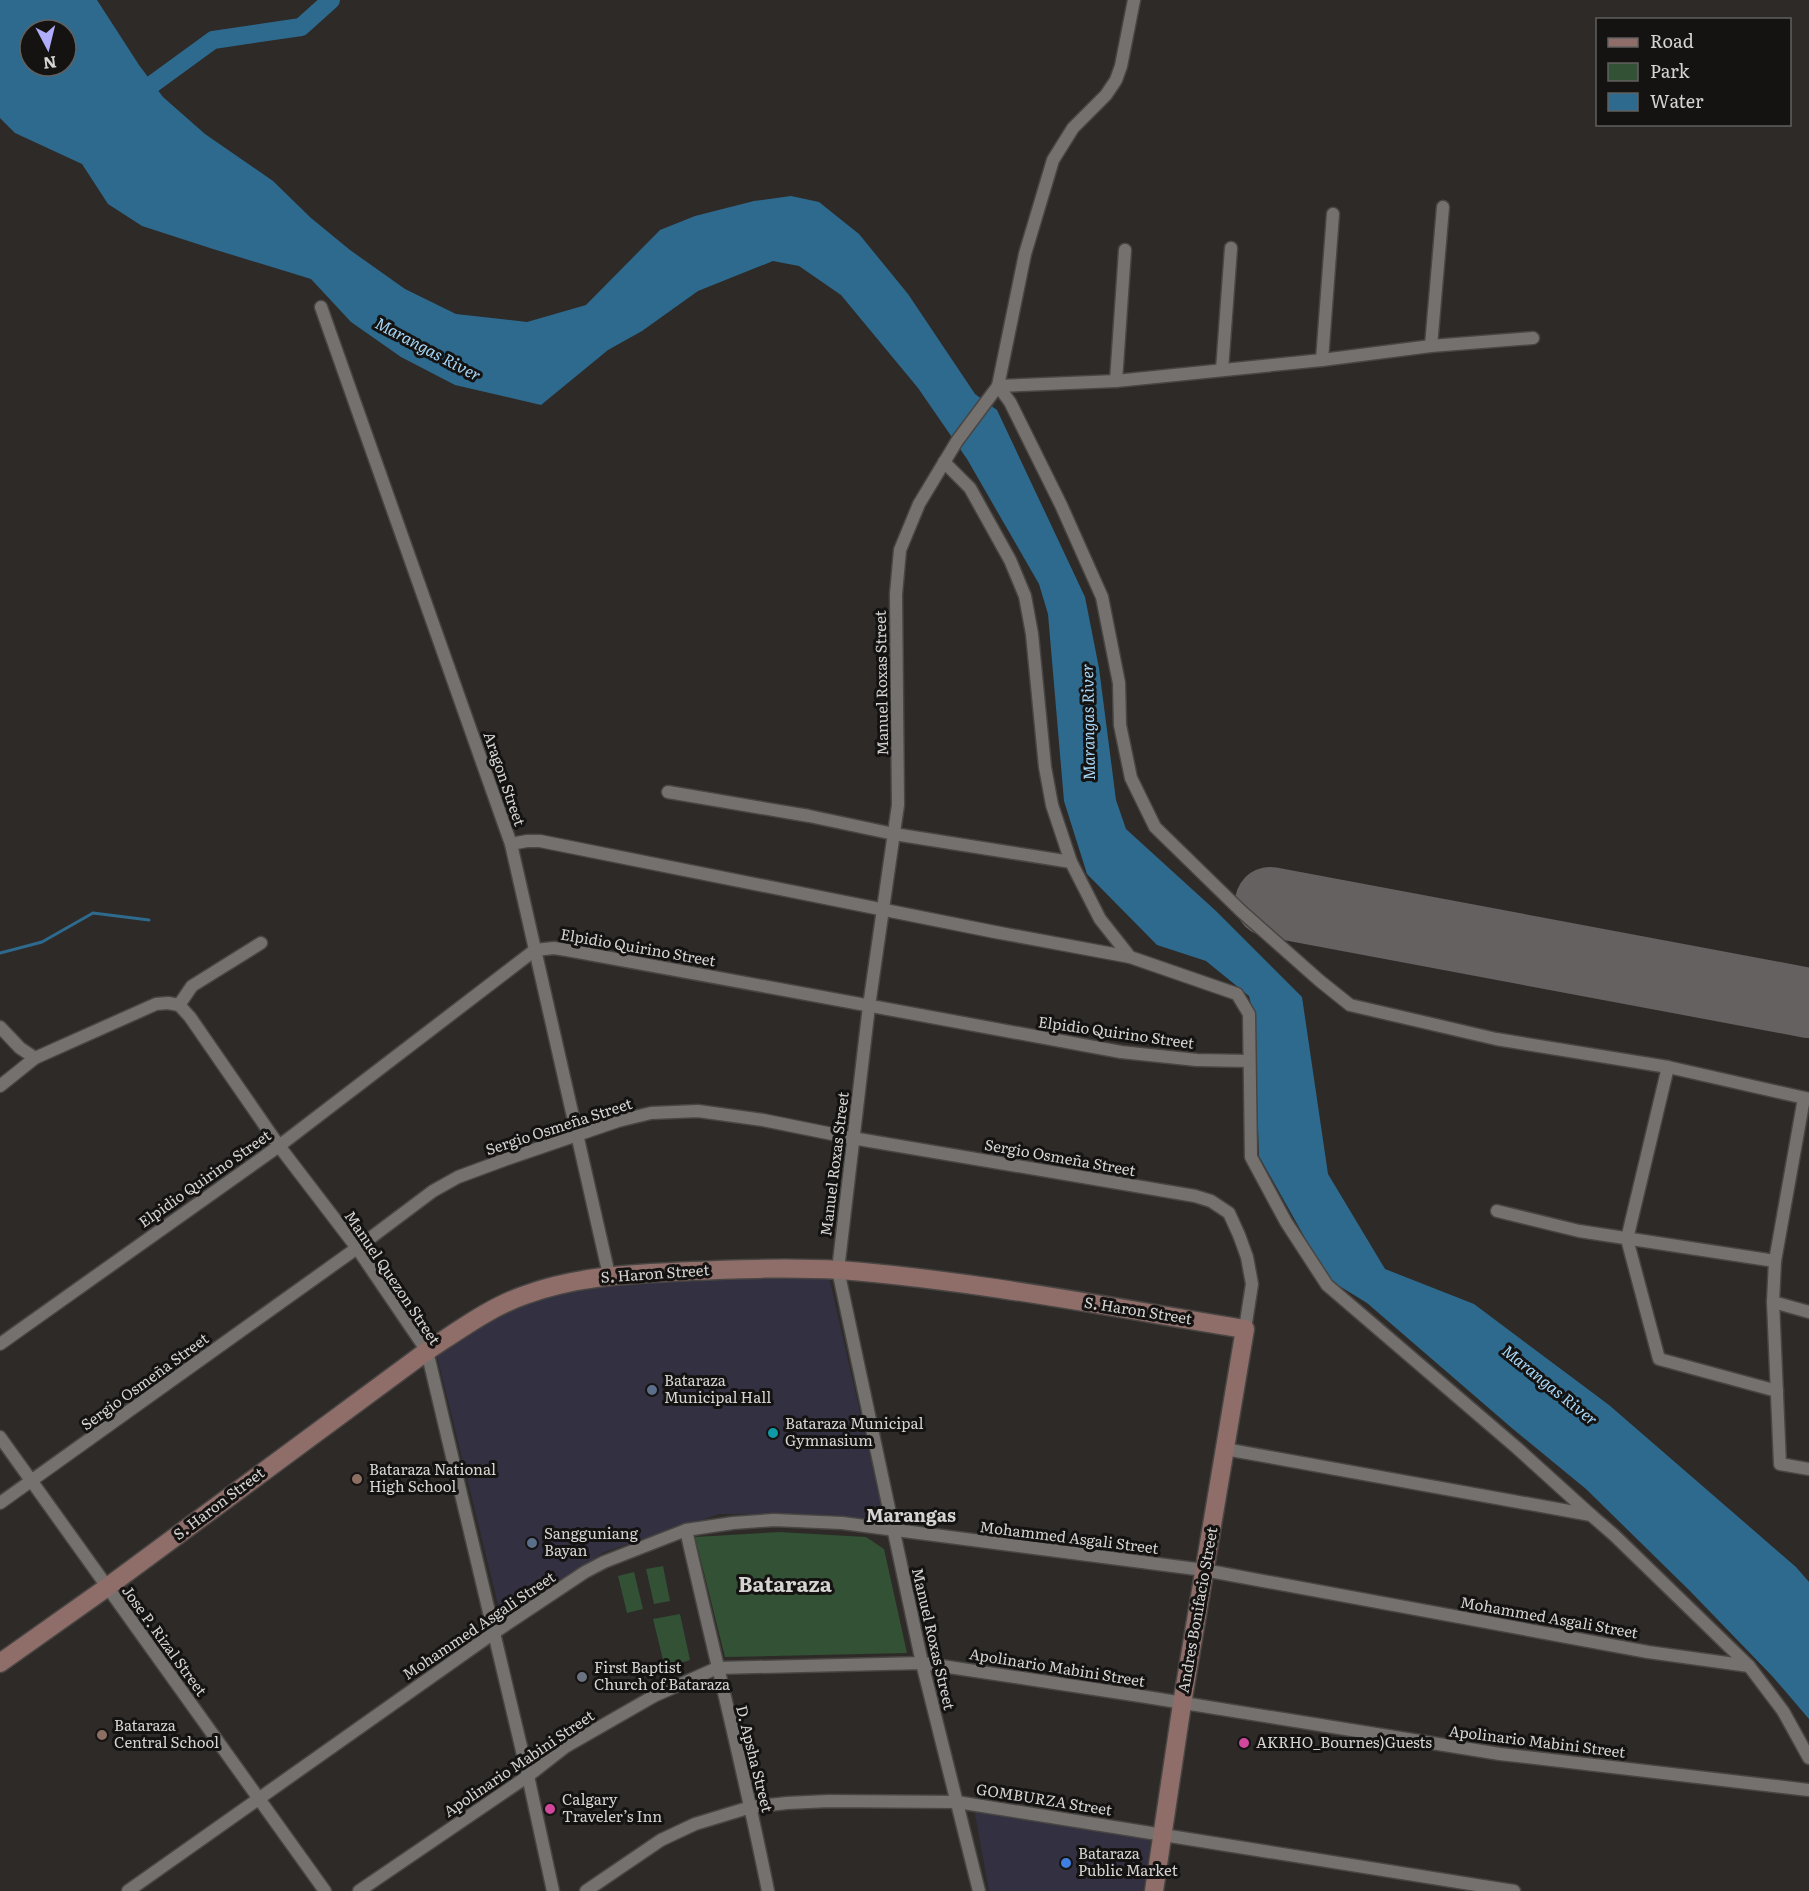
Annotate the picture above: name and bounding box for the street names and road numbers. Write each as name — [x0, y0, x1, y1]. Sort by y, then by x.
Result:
street label: Manuel Roxas Street — [868, 610, 893, 756]
street label: Aragon Street — [479, 728, 532, 829]
street label: Elpidio Quirino Street — [559, 922, 718, 971]
street label: Elpidio Quirino Street — [1037, 1009, 1196, 1054]
street label: Manuel Roxas Street — [813, 1090, 854, 1237]
street label: Sergio Osmeña Street — [482, 1091, 635, 1160]
street label: Elpidio Quirino Street — [133, 1123, 275, 1232]
street label: Sergio Osmeña Street — [983, 1132, 1138, 1181]
street label: Manuel Quezon Street — [340, 1205, 447, 1349]
street label: S. Haron Street — [600, 1257, 710, 1288]
street label: S. Haron Street — [1083, 1290, 1194, 1329]
street label: Sergio Osmeña Street — [75, 1326, 213, 1435]
street label: S. Haron Street — [168, 1461, 269, 1545]
street label: Mohammed Asgali Street — [978, 1514, 1160, 1559]
street label: Andres Bonifacio Street — [1171, 1525, 1222, 1695]
street label: Mohammed Asgali Street — [397, 1565, 559, 1685]
street label: Manuel Roxas Street — [907, 1565, 962, 1712]
street label: Jose P. Rizal Street — [117, 1580, 213, 1700]
street label: Mohammed Asgali Street — [1459, 1590, 1640, 1643]
street label: Apolinario Mabini Street — [968, 1641, 1147, 1692]
street label: D. Apsha Street — [731, 1703, 780, 1815]
street label: Apolinario Mabini Street — [438, 1704, 598, 1822]
street label: Apolinario Mabini Street — [1448, 1718, 1627, 1763]
street label: GOMBURZA Street — [975, 1776, 1114, 1821]

